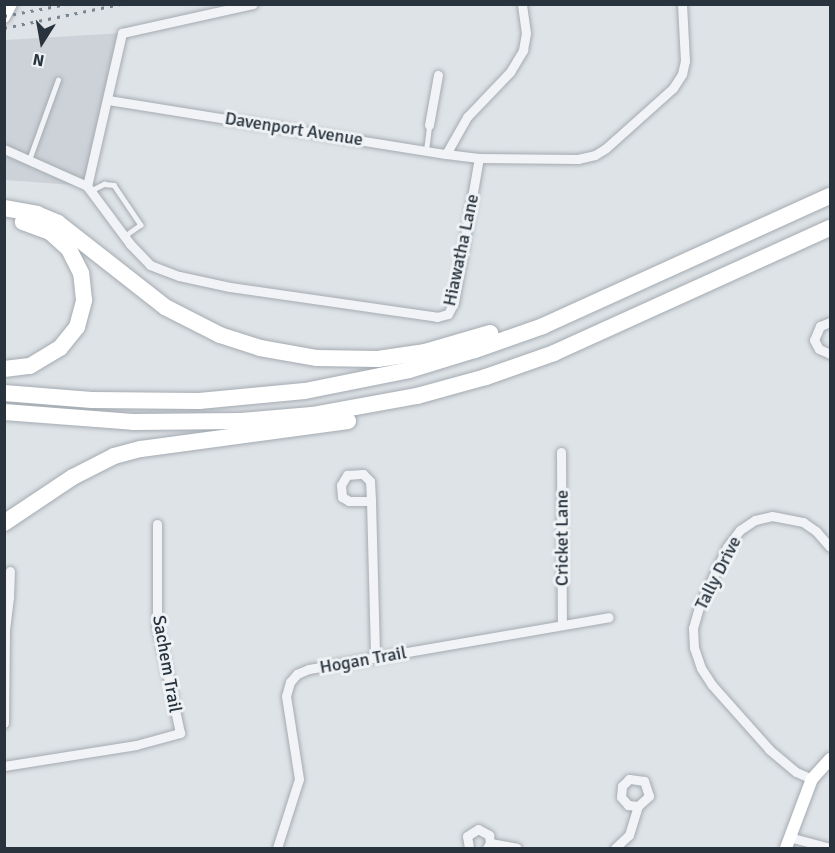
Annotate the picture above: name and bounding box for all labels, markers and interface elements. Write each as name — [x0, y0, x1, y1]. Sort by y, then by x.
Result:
north arrow — [12, 12, 72, 72]
text: N — [31, 49, 46, 71]
street label: Davenport Avenue — [223, 107, 365, 151]
street label: Hiawatha Lane — [439, 192, 483, 308]
street label: Cricket Lane — [551, 490, 573, 586]
street label: Tally Drive — [690, 533, 746, 613]
street label: Sachem Trail — [148, 614, 186, 714]
street label: Hogan Trail — [318, 642, 408, 678]

